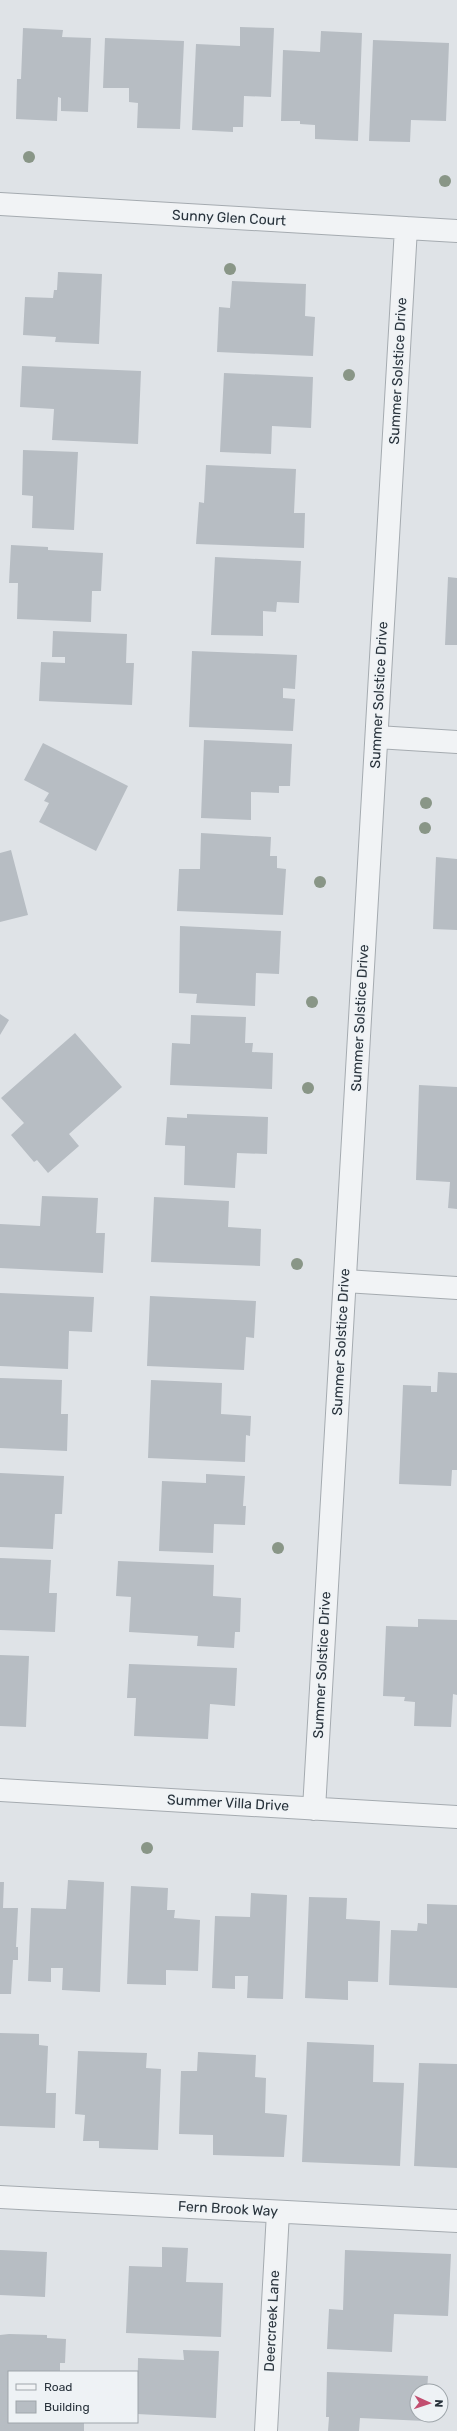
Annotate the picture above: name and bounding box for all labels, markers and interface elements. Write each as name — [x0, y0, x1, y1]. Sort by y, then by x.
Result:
street label: Sunny Glen Court — [172, 207, 287, 229]
street label: Summer Solstice Drive — [386, 297, 410, 445]
street label: Summer Solstice Drive — [367, 621, 391, 769]
street label: Summer Solstice Drive — [348, 944, 372, 1092]
street label: Summer Solstice Drive — [329, 1268, 353, 1416]
street label: Summer Solstice Drive — [310, 1591, 334, 1739]
street label: Summer Villa Drive — [167, 1791, 290, 1815]
street label: Fern Brook Way — [178, 2198, 279, 2220]
street label: Deercreek Lane — [261, 2270, 283, 2372]
legend — [8, 2371, 138, 2423]
text: Road — [44, 2380, 72, 2394]
north arrow — [409, 2383, 449, 2423]
text: N — [432, 2399, 445, 2408]
text: Building — [44, 2400, 90, 2414]

